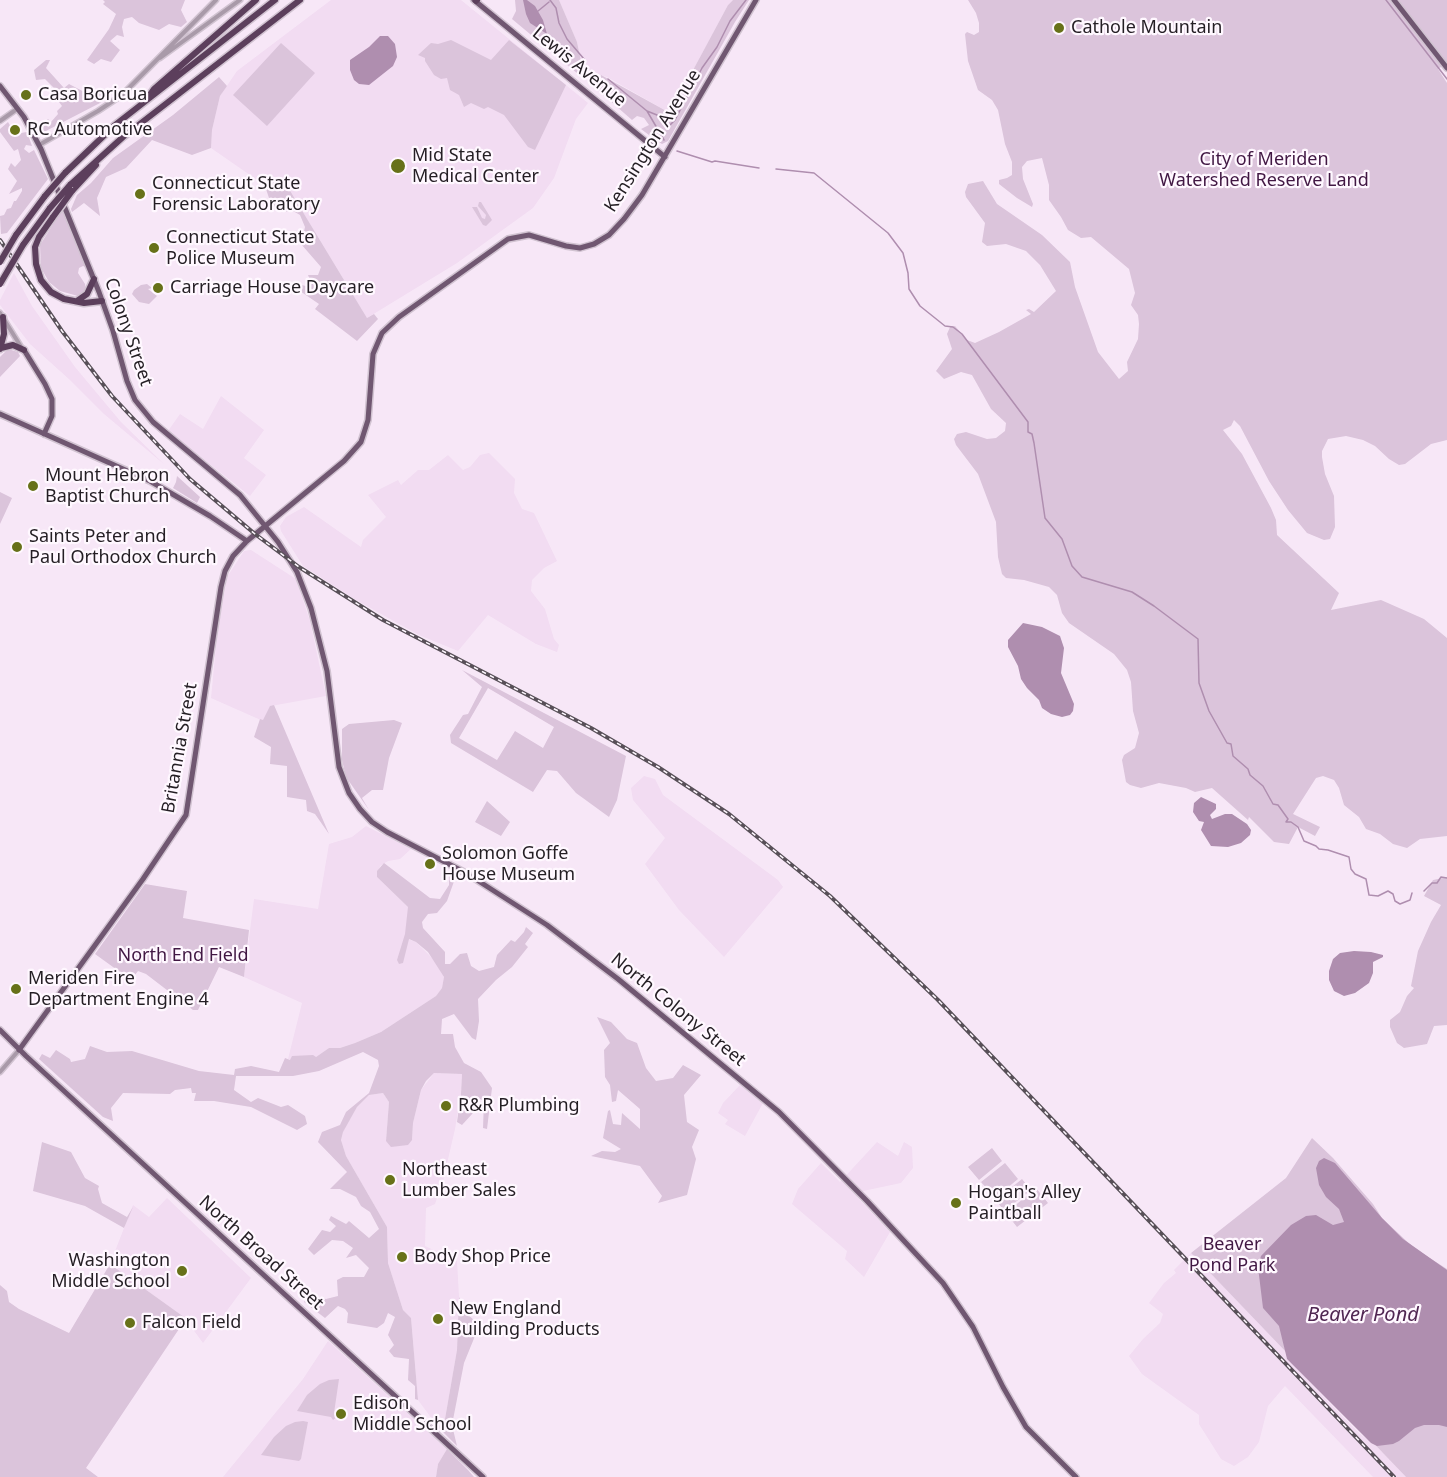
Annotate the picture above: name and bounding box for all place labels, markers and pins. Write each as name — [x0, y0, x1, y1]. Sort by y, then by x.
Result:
place label: Cathole Mountain — [1071, 17, 1222, 39]
marker: Cathole Mountain — [1052, 21, 1066, 35]
place label: Casa Boricua — [38, 84, 147, 106]
marker: Casa Boricua — [19, 88, 33, 102]
place label: RC Automotive — [27, 119, 152, 141]
marker: RC Automotive — [8, 123, 22, 137]
place label: Mid State Medical Center — [412, 145, 539, 188]
marker: Mid State Medical Center — [389, 157, 407, 175]
place label: Connecticut State Forensic Laboratory — [152, 173, 320, 216]
marker: Connecticut State Forensic Laboratory — [133, 187, 147, 201]
place label: Connecticut State Police Museum — [166, 227, 315, 270]
marker: Connecticut State Police Museum — [147, 241, 161, 255]
place label: Carriage House Daycare — [170, 277, 374, 299]
marker: Carriage House Daycare — [151, 281, 165, 295]
place label: Mount Hebron Baptist Church — [45, 465, 169, 508]
marker: Mount Hebron Baptist Church — [26, 479, 40, 493]
place label: Saints Peter and Paul Orthodox Church — [29, 526, 217, 568]
marker: Saints Peter and Paul Orthodox Church — [10, 540, 24, 554]
place label: Solomon Goffe House Museum — [442, 843, 575, 886]
marker: Solomon Goffe House Museum — [423, 857, 437, 871]
place label: Meriden Fire Department Engine 4 — [28, 968, 209, 1010]
marker: Meriden Fire Department Engine 4 — [9, 982, 23, 996]
place label: R&R Plumbing — [458, 1095, 580, 1117]
marker: R&R Plumbing — [439, 1099, 453, 1113]
place label: Northeast Lumber Sales — [402, 1159, 516, 1202]
marker: Northeast Lumber Sales — [383, 1173, 397, 1187]
place label: Hogan's Alley Paintball — [968, 1182, 1081, 1224]
marker: Hogan's Alley Paintball — [949, 1196, 963, 1210]
place label: Body Shop Price — [414, 1246, 551, 1268]
place label: Washington Middle School — [51, 1250, 170, 1292]
marker: Body Shop Price — [395, 1250, 409, 1264]
marker: Washington Middle School — [175, 1264, 189, 1278]
place label: New England Building Products — [450, 1298, 600, 1340]
place label: Falcon Field — [142, 1312, 241, 1334]
marker: New England Building Products — [431, 1312, 445, 1326]
marker: Falcon Field — [123, 1316, 137, 1330]
place label: Edison Middle School — [353, 1393, 472, 1436]
marker: Edison Middle School — [334, 1407, 348, 1421]

